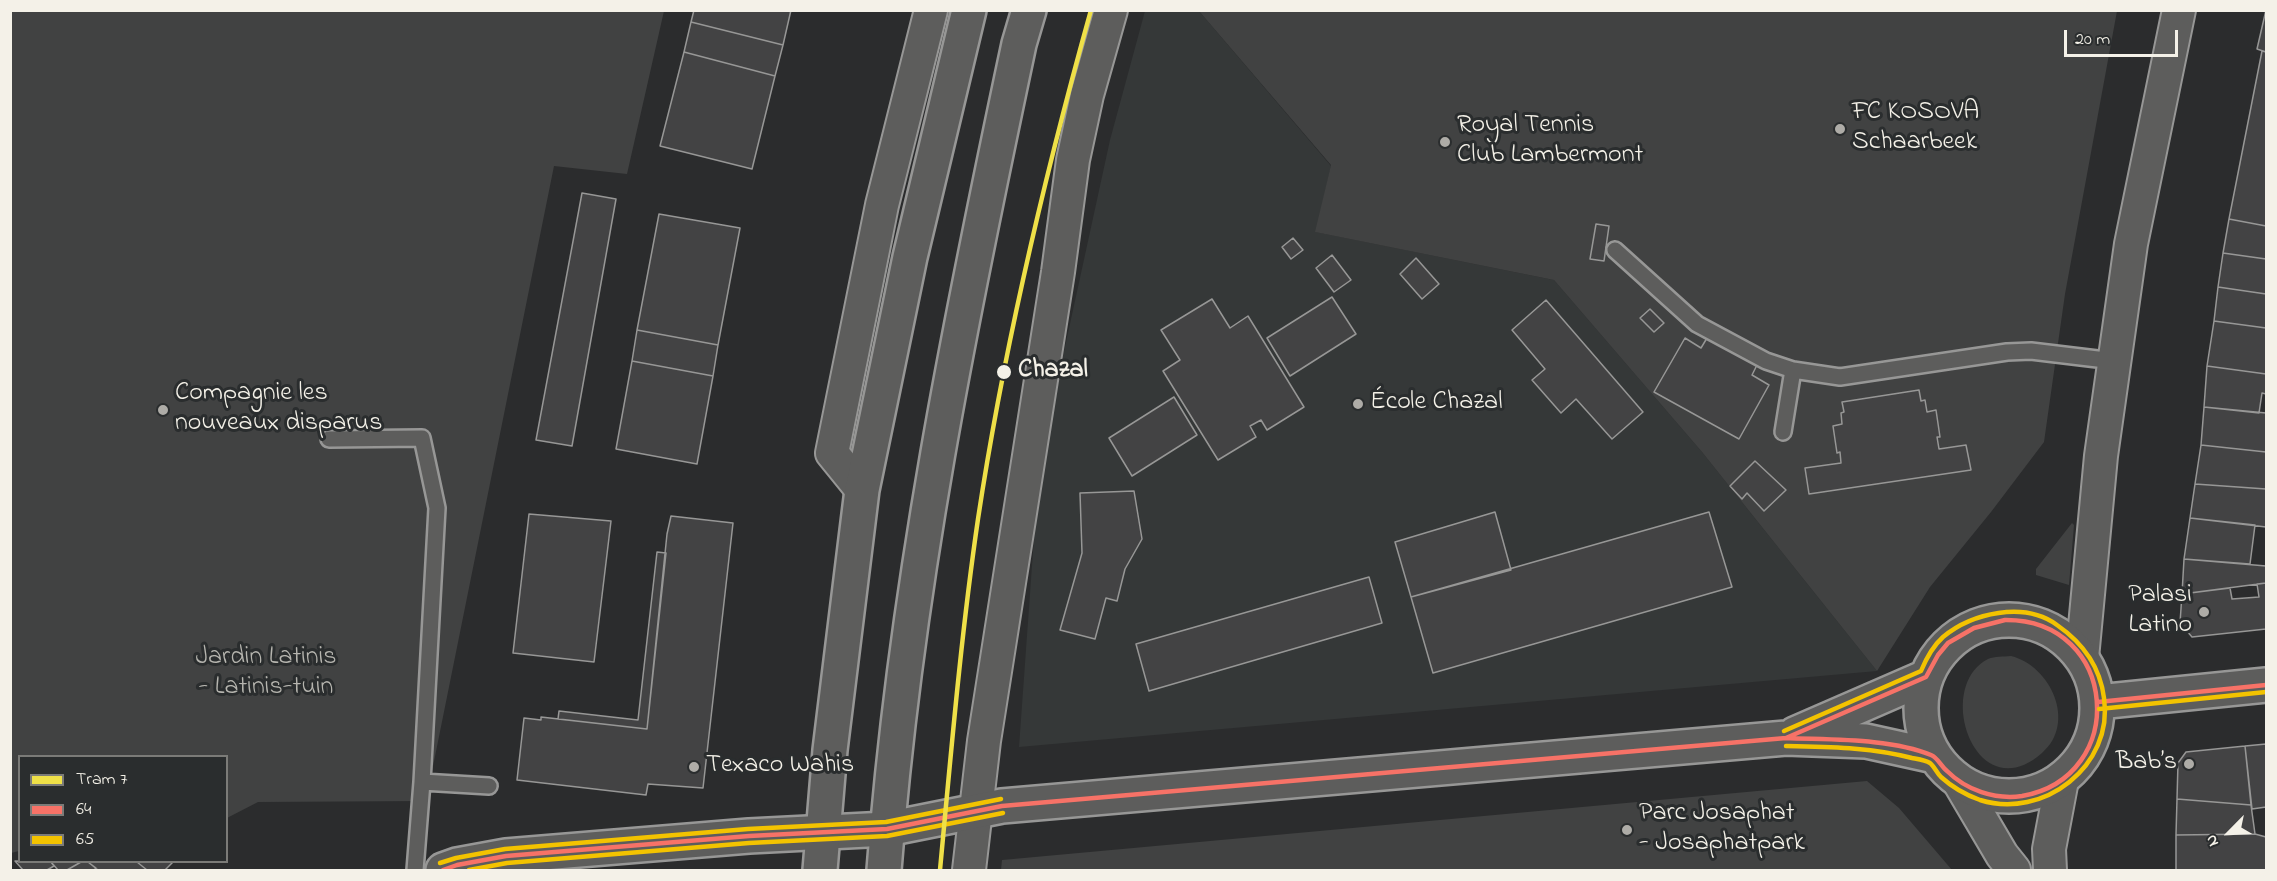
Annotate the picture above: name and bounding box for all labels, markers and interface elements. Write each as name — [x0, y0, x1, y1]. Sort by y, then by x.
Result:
scale bar — [2067, 18, 2181, 56]
text: 20 m — [2075, 27, 2110, 53]
place label: FC KOSOVA Schaarbeek — [1852, 98, 1979, 160]
place label: Royal Tennis Club Lambermont — [1457, 111, 1643, 172]
marker: FC KOSOVA Schaarbeek — [1833, 122, 1847, 136]
marker: Royal Tennis Club Lambermont — [1438, 135, 1452, 149]
place label: Chazal — [1018, 356, 1088, 388]
marker: Chazal — [995, 363, 1013, 381]
place label: Compagnie les nouveaux disparus — [175, 379, 382, 440]
place label: École Chazal — [1370, 388, 1503, 420]
marker: École Chazal — [1351, 397, 1365, 411]
marker: Compagnie les nouveaux disparus — [156, 403, 170, 417]
place label: Palasi Latino — [2128, 581, 2192, 642]
marker: Palasi Latino — [2197, 605, 2211, 619]
park label: Jardin Latinis - Latinis-tuin — [195, 643, 337, 704]
place label: Bab’s — [2116, 748, 2177, 780]
place label: Texaco Wahis — [706, 751, 854, 783]
legend — [18, 755, 228, 863]
marker: Bab’s — [2182, 757, 2196, 771]
marker: Texaco Wahis — [687, 760, 701, 774]
text: Tram 7 — [76, 767, 128, 793]
text: 64 — [76, 797, 91, 823]
place label: Parc Josaphat - Josaphatpark — [1639, 799, 1805, 861]
north arrow — [2199, 803, 2259, 863]
marker: Parc Josaphat - Josaphatpark — [1620, 823, 1634, 837]
text: 65 — [76, 827, 94, 853]
text: N — [2199, 831, 2226, 850]

